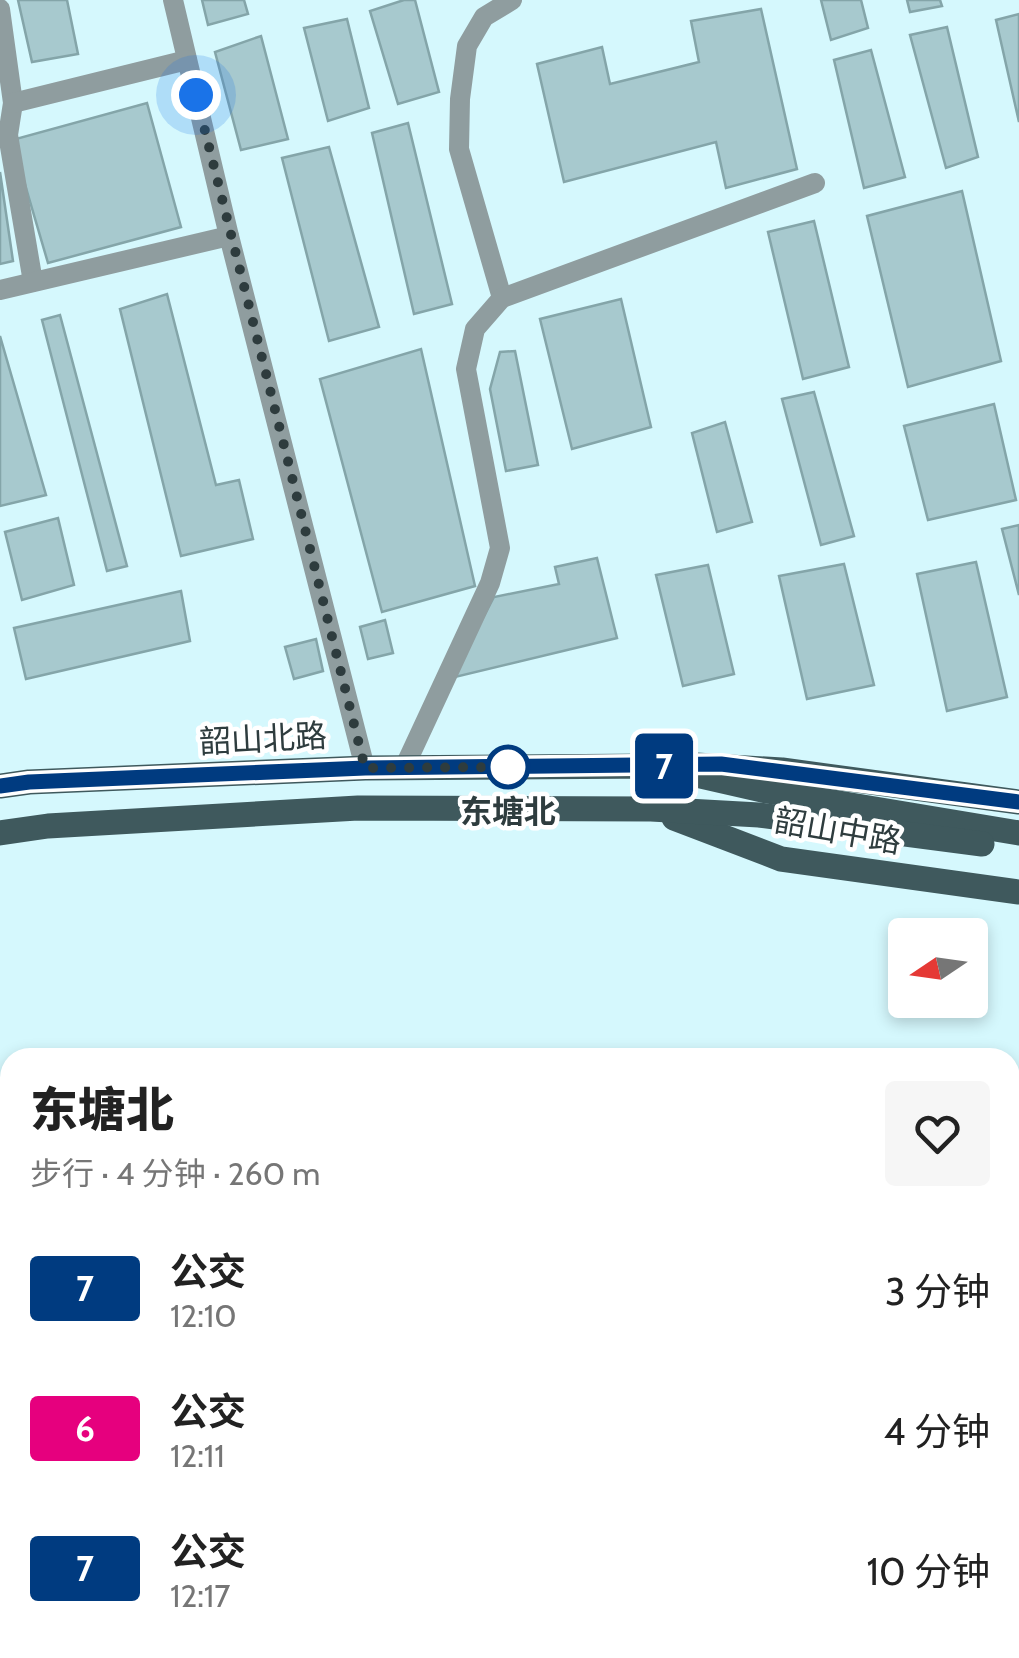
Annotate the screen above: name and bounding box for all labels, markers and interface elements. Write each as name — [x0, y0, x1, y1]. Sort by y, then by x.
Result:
your location — [171, 70, 221, 120]
street label: 韶山北路 — [198, 716, 328, 761]
line badge: 7 — [632, 734, 696, 798]
text: 7 — [655, 745, 673, 788]
marker: 东塘北 — [487, 746, 529, 788]
place label: 东塘北 — [460, 792, 556, 831]
street label: 韶山中路 — [772, 800, 905, 861]
north arrow — [888, 918, 988, 1018]
map controls — [888, 918, 988, 1018]
text: 东塘北 — [30, 1081, 174, 1139]
button: heart — [885, 1081, 990, 1186]
text: 步行 · 4 分钟 · 260 m — [30, 1154, 320, 1193]
text: 公交 — [170, 1248, 246, 1295]
text: 7 — [76, 1267, 94, 1310]
text: 3 分钟 — [885, 1268, 990, 1315]
text: 12:10 — [170, 1296, 237, 1335]
text: 公交 — [170, 1388, 246, 1435]
text: 6 — [75, 1407, 95, 1450]
text: 4 分钟 — [883, 1408, 990, 1455]
text: 12:11 — [170, 1436, 225, 1475]
text: 公交 — [170, 1528, 246, 1575]
text: 7 — [76, 1547, 94, 1590]
text: 10 分钟 — [867, 1548, 990, 1595]
text: 12:17 — [170, 1576, 230, 1615]

